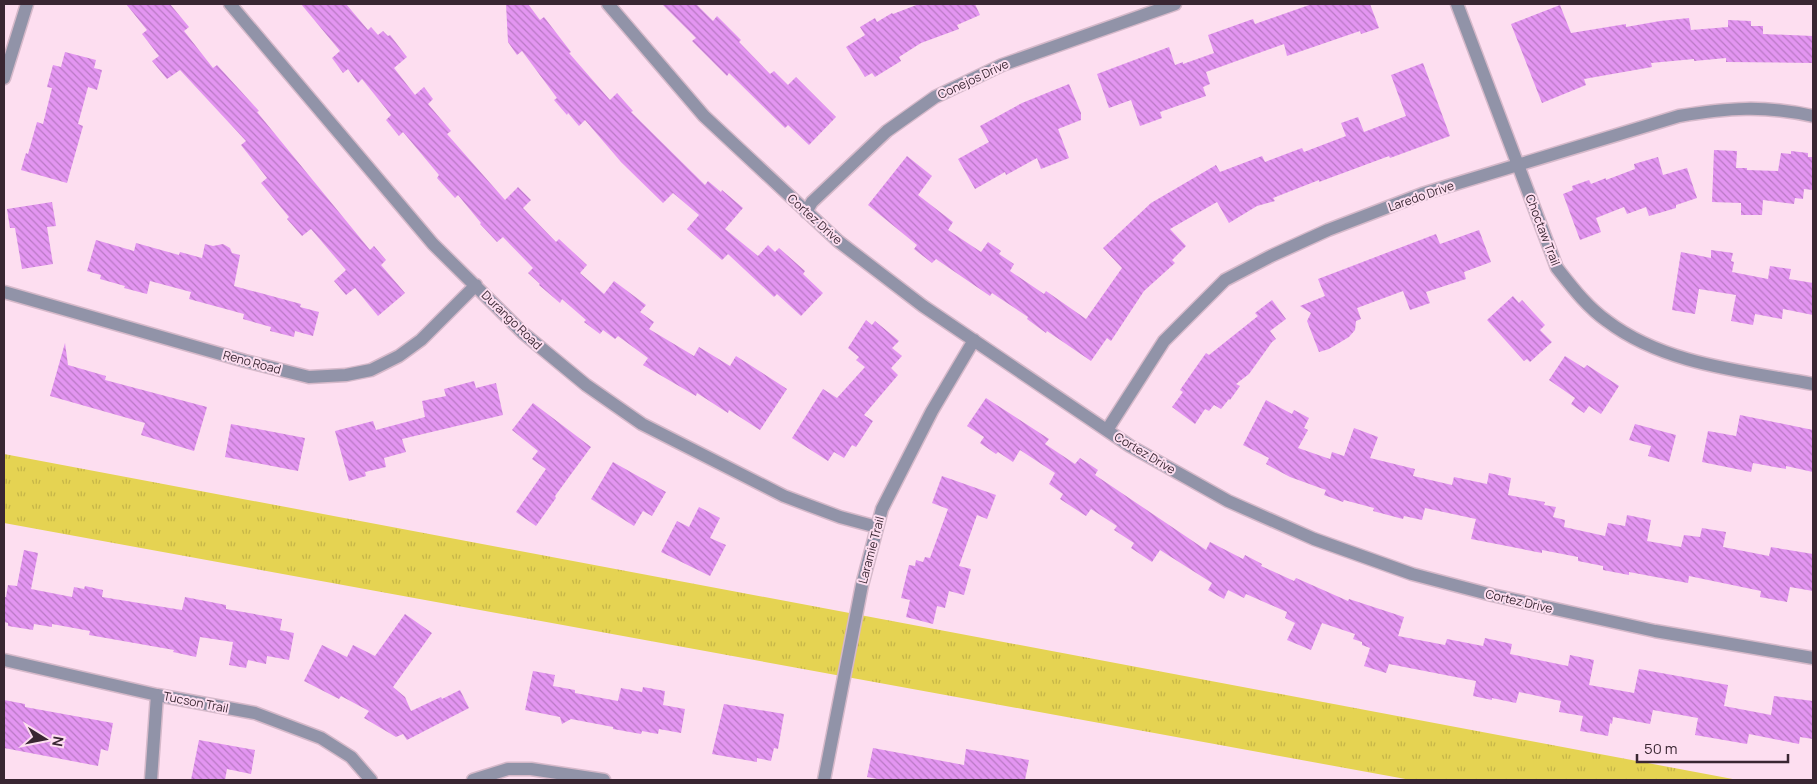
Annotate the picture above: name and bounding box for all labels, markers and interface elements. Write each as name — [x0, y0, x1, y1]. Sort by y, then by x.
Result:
street label: Conejos Drive — [935, 55, 1011, 103]
street label: Laredo Drive — [1386, 177, 1456, 215]
street label: Cortez Drive — [784, 190, 846, 248]
street label: Choctaw Trail — [1522, 192, 1564, 268]
street label: Durango Road — [478, 287, 546, 353]
street label: Reno Road — [221, 346, 283, 378]
street label: Cortez Drive — [1111, 428, 1179, 478]
street label: Laramie Trail — [854, 515, 888, 585]
street label: Cortez Drive — [1484, 585, 1554, 617]
street label: Tucson Trail — [162, 687, 230, 717]
north arrow — [20, 714, 70, 764]
scale bar — [1637, 732, 1788, 764]
text: N — [48, 735, 69, 748]
text: 50 m — [1644, 738, 1678, 759]

